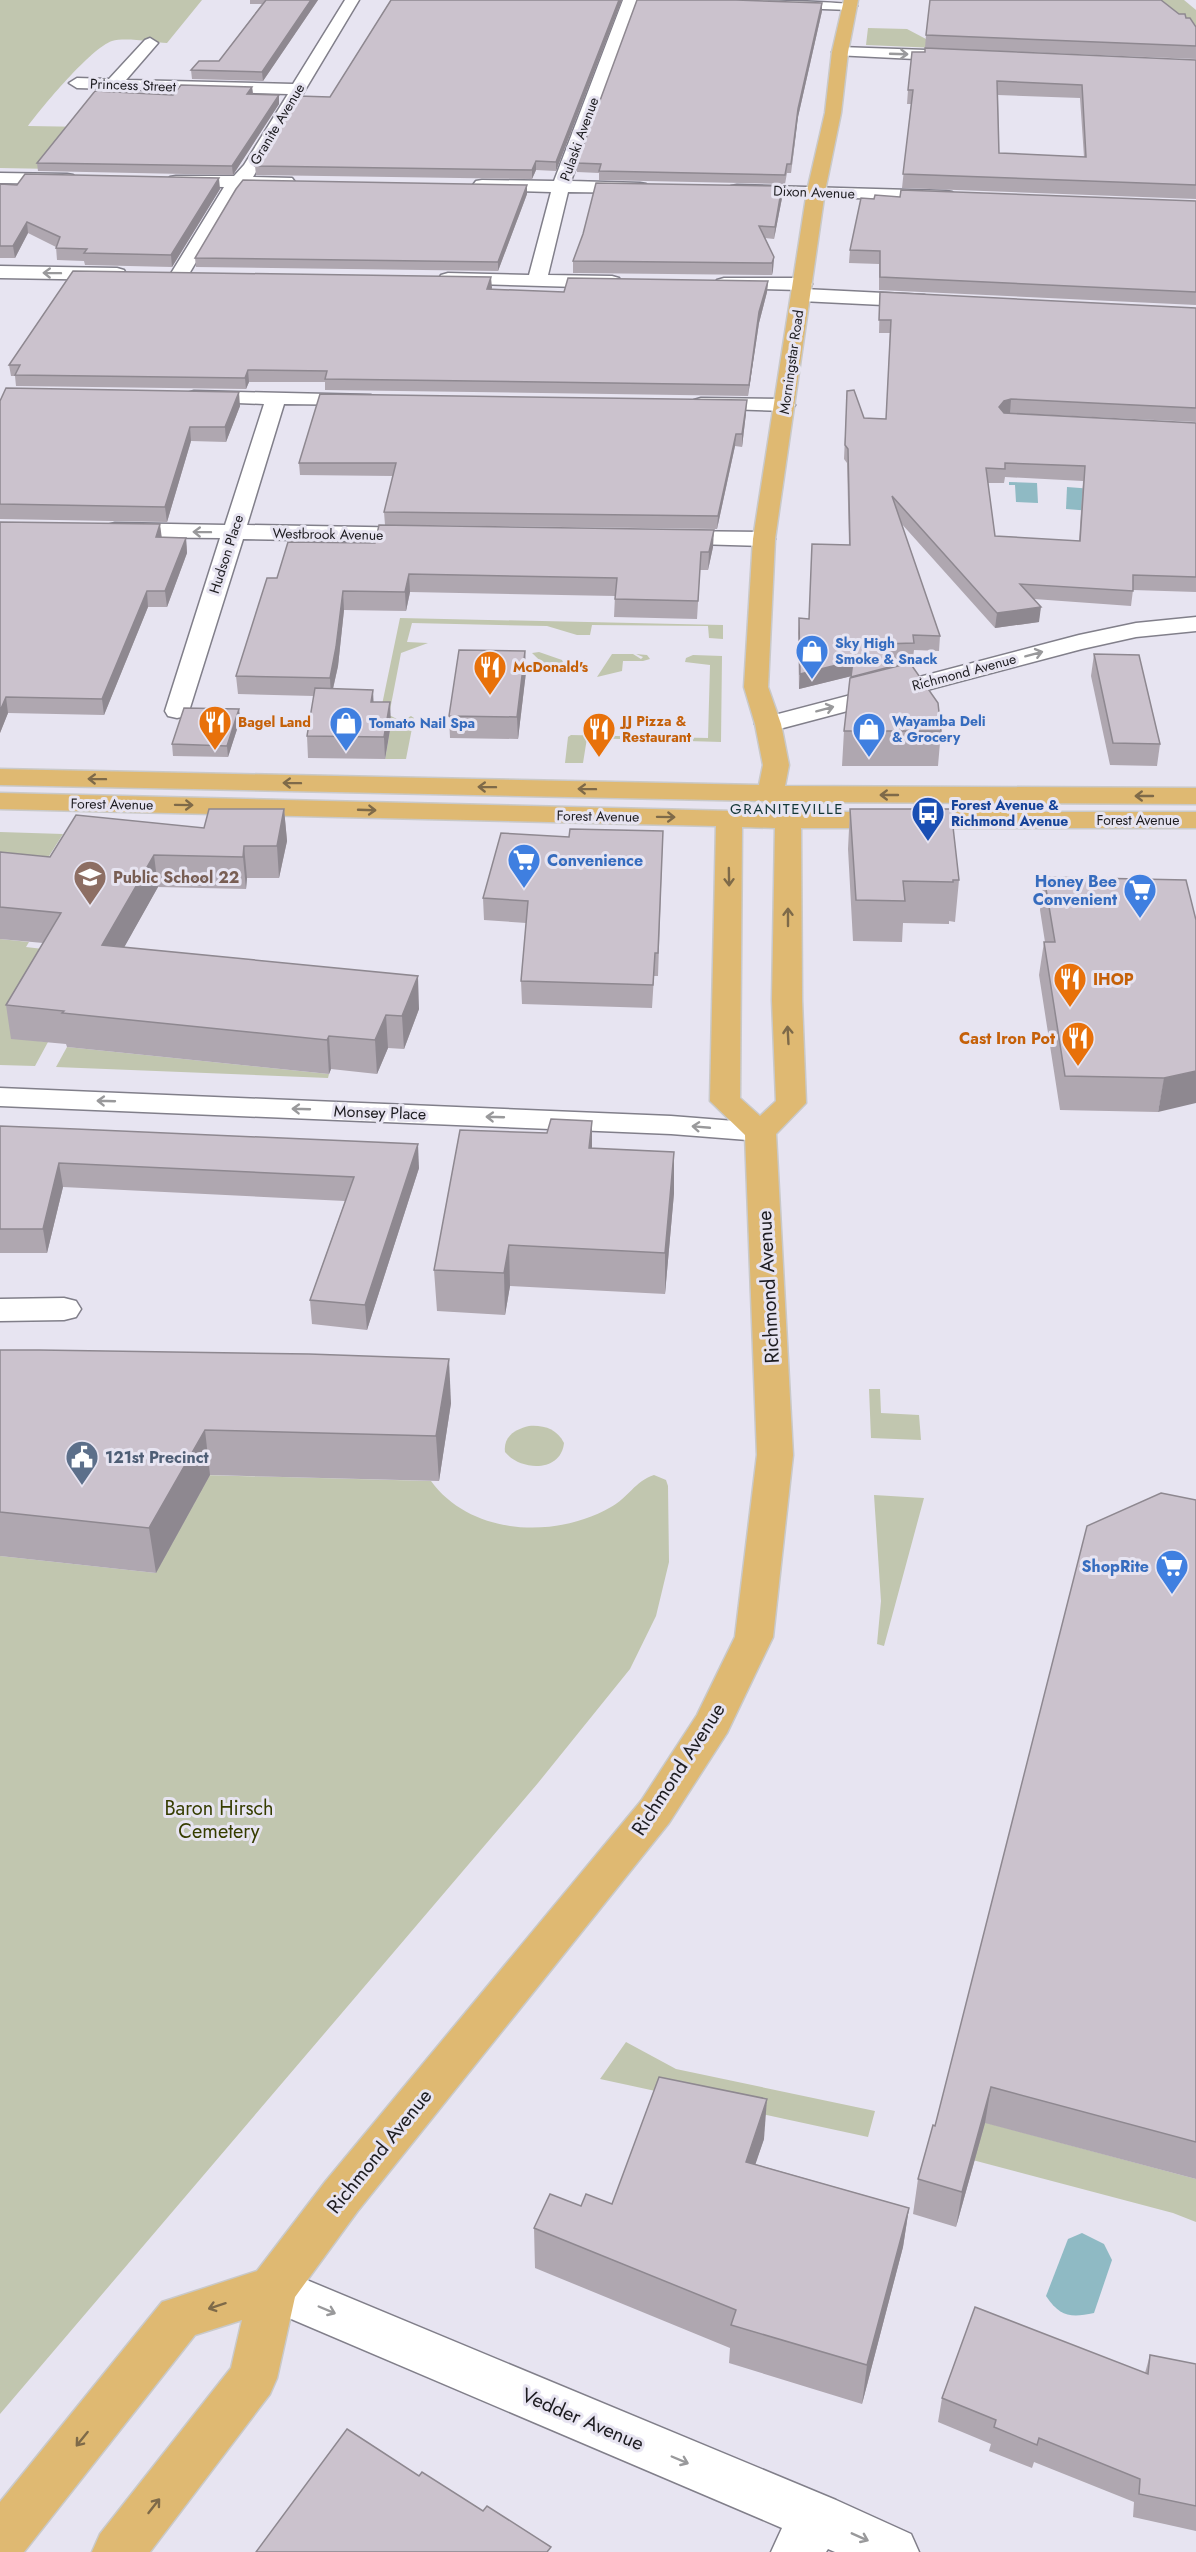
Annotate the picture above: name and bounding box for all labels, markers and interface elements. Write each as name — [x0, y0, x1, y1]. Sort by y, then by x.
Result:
one-way arrow — [888, 48, 908, 59]
street label: Princess Street — [90, 74, 177, 97]
street label: Granite Avenue — [245, 80, 309, 168]
street label: Pulaski Avenue — [555, 94, 603, 184]
street label: Dixon Avenue — [773, 181, 855, 203]
one-way arrow — [42, 267, 62, 279]
street label: Morningstar Road — [774, 309, 808, 415]
street label: Hudson Place — [204, 512, 248, 596]
street label: Westbrook Avenue — [272, 523, 384, 545]
one-way arrow — [192, 526, 212, 538]
shop icon: Sky High Smoke & Snack — [794, 633, 830, 680]
place label: Sky High Smoke & Snack — [835, 633, 938, 669]
street label: Richmond Avenue — [910, 648, 1018, 696]
one-way arrow — [1024, 648, 1043, 659]
restaurant icon: McDonald's — [472, 649, 508, 696]
place label: McDonald's — [513, 657, 589, 677]
one-way arrow — [815, 703, 834, 714]
restaurant icon: Bagel Land — [197, 704, 233, 751]
shop icon: Tomato Nail Spa — [328, 705, 364, 752]
restaurant icon: JJ Pizza & Restaurant — [581, 711, 617, 758]
place label: JJ Pizza & Restaurant — [619, 711, 692, 747]
shop icon: Wayamba Deli & Grocery — [851, 711, 887, 758]
place label: Wayamba Deli & Grocery — [892, 711, 986, 747]
place label: Bagel Land — [238, 712, 311, 732]
place label: Tomato Nail Spa — [369, 713, 475, 733]
one-way arrow — [87, 773, 107, 785]
one-way arrow — [282, 777, 302, 789]
one-way arrow — [477, 781, 497, 792]
one-way arrow — [577, 783, 597, 794]
one-way arrow — [880, 789, 900, 800]
one-way arrow — [1134, 790, 1154, 802]
street label: Forest Avenue — [70, 793, 154, 815]
bus stop icon: Forest Avenue & Richmond Avenue — [910, 795, 946, 842]
place label: Forest Avenue & Richmond Avenue — [951, 795, 1068, 831]
district label: GRANITEVILLE — [730, 798, 844, 820]
one-way arrow — [174, 800, 194, 811]
one-way arrow — [356, 805, 376, 816]
street label: Forest Avenue — [556, 805, 640, 827]
street label: Forest Avenue — [1097, 810, 1179, 830]
one-way arrow — [656, 811, 676, 823]
supermarket icon: Convenience — [506, 842, 542, 889]
place label: Convenience — [547, 849, 643, 872]
school or university icon: Public School 22 — [72, 859, 108, 906]
place label: Public School 22 — [113, 866, 239, 889]
one-way arrow — [723, 866, 735, 886]
place label: Honey Bee Convenient — [1033, 870, 1118, 911]
supermarket icon: Honey Bee Convenient — [1122, 872, 1158, 919]
one-way arrow — [782, 907, 794, 927]
restaurant icon: IHOP — [1052, 961, 1088, 1008]
place label: IHOP — [1093, 968, 1134, 991]
restaurant icon: Cast Iron Pot — [1060, 1020, 1096, 1067]
one-way arrow — [783, 1025, 794, 1045]
place label: Cast Iron Pot — [959, 1027, 1056, 1050]
one-way arrow — [96, 1095, 116, 1107]
street label: Monsey Place — [333, 1099, 427, 1126]
one-way arrow — [291, 1104, 311, 1115]
one-way arrow — [486, 1112, 506, 1123]
one-way arrow — [692, 1121, 712, 1132]
street label: Richmond Avenue — [750, 1210, 787, 1364]
public building icon: 121st Precinct — [64, 1439, 100, 1486]
place label: 121st Precinct — [105, 1446, 210, 1469]
supermarket icon: ShopRite — [1154, 1548, 1190, 1595]
place label: ShopRite — [1082, 1555, 1149, 1578]
street label: Richmond Avenue — [625, 1697, 732, 1841]
park label: Baron Hirsch Cemetery — [164, 1794, 274, 1846]
street label: Richmond Avenue — [320, 2083, 439, 2220]
one-way arrow — [208, 2301, 227, 2312]
one-way arrow — [317, 2305, 335, 2317]
street label: Vedder Avenue — [517, 2381, 648, 2458]
one-way arrow — [76, 2431, 89, 2447]
one-way arrow — [671, 2455, 689, 2466]
one-way arrow — [147, 2498, 160, 2514]
one-way arrow — [850, 2532, 868, 2543]

